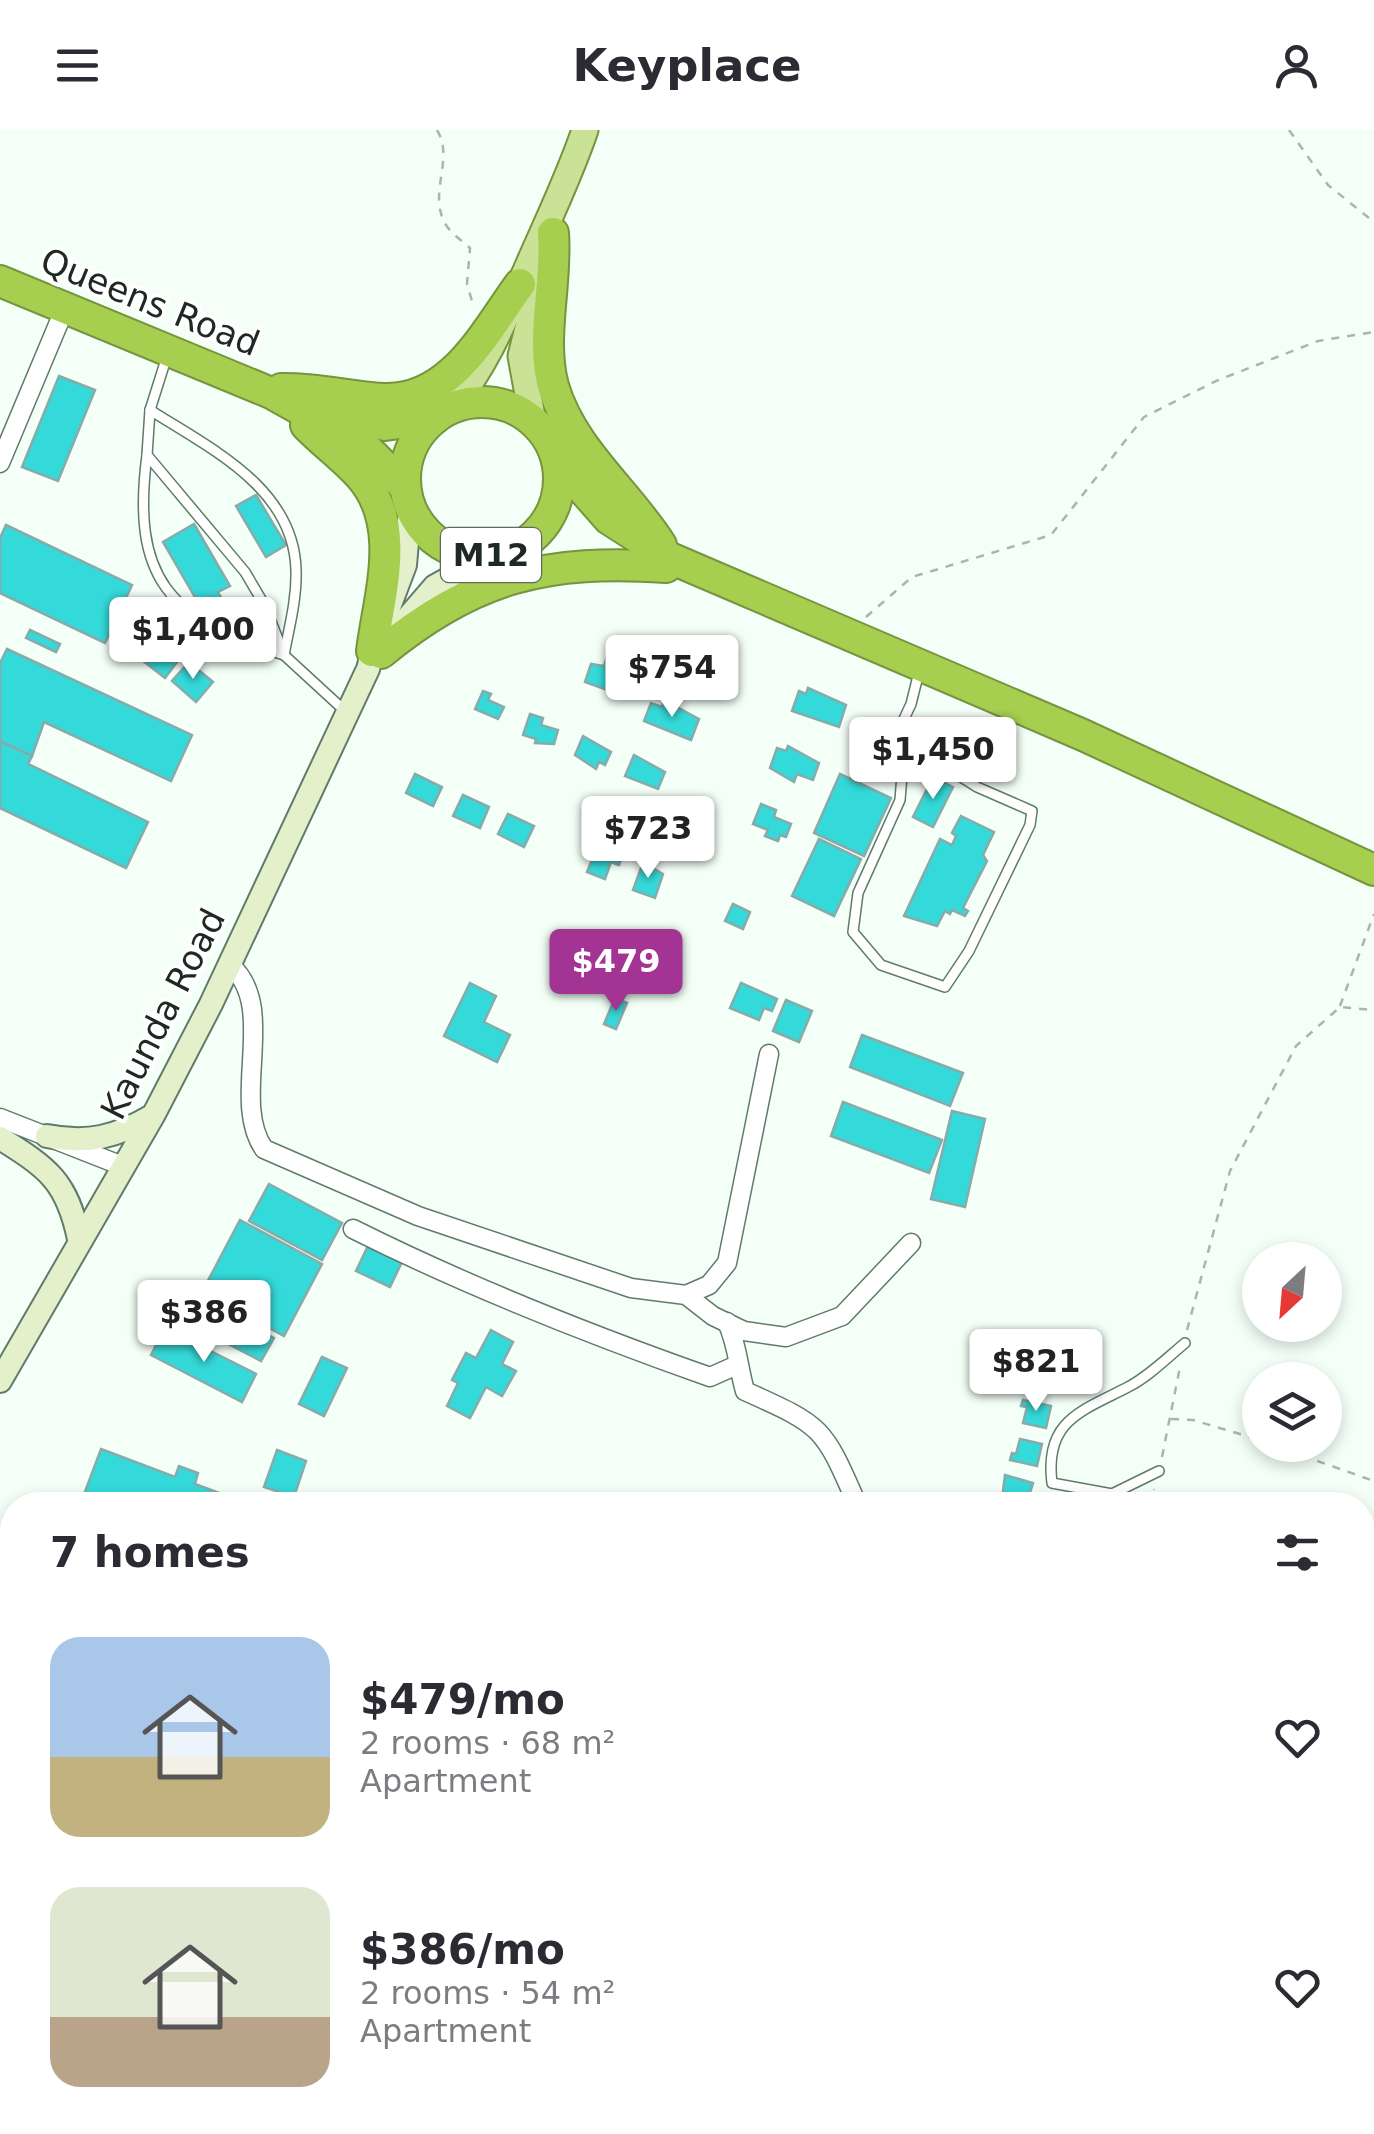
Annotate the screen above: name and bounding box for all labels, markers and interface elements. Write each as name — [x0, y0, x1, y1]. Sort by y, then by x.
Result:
icon: menu — [50, 38, 105, 93]
icon: person — [1269, 38, 1324, 93]
text: Keyplace — [572, 39, 802, 92]
street label: Queens Road — [35, 240, 265, 364]
road number: M12 — [441, 528, 541, 582]
pin: $1,400 — [112, 597, 274, 682]
text: $1,400 — [131, 610, 255, 648]
pin: $754 — [613, 635, 731, 720]
text: $754 — [627, 648, 717, 686]
pin: $1,450 — [852, 717, 1014, 802]
text: $1,450 — [871, 730, 995, 768]
pin: $723 — [589, 796, 707, 881]
text: $723 — [603, 809, 693, 847]
street label: Kaunda Road — [93, 902, 233, 1126]
pin: $479 — [557, 929, 675, 1014]
text: $479 — [571, 942, 661, 980]
north arrow — [1242, 1242, 1342, 1342]
map controls — [1242, 1242, 1342, 1462]
pin: $386 — [145, 1280, 263, 1365]
text: $386 — [159, 1293, 249, 1331]
pin: $821 — [977, 1329, 1095, 1414]
text: $821 — [991, 1342, 1081, 1380]
button: layers — [1242, 1362, 1342, 1462]
icon: filters — [1270, 1525, 1325, 1580]
text: 7 homes — [50, 1528, 250, 1577]
text: $479/mo — [360, 1675, 565, 1724]
icon: home — [130, 1677, 250, 1797]
icon: heart — [1270, 1710, 1325, 1765]
text: 2 rooms · 68 m² — [360, 1724, 615, 1762]
text: Apartment — [360, 1762, 531, 1800]
text: $386/mo — [360, 1925, 565, 1974]
icon: home — [130, 1927, 250, 2047]
icon: heart — [1270, 1960, 1325, 2015]
text: 2 rooms · 54 m² — [360, 1974, 615, 2012]
text: Apartment — [360, 2012, 531, 2050]

